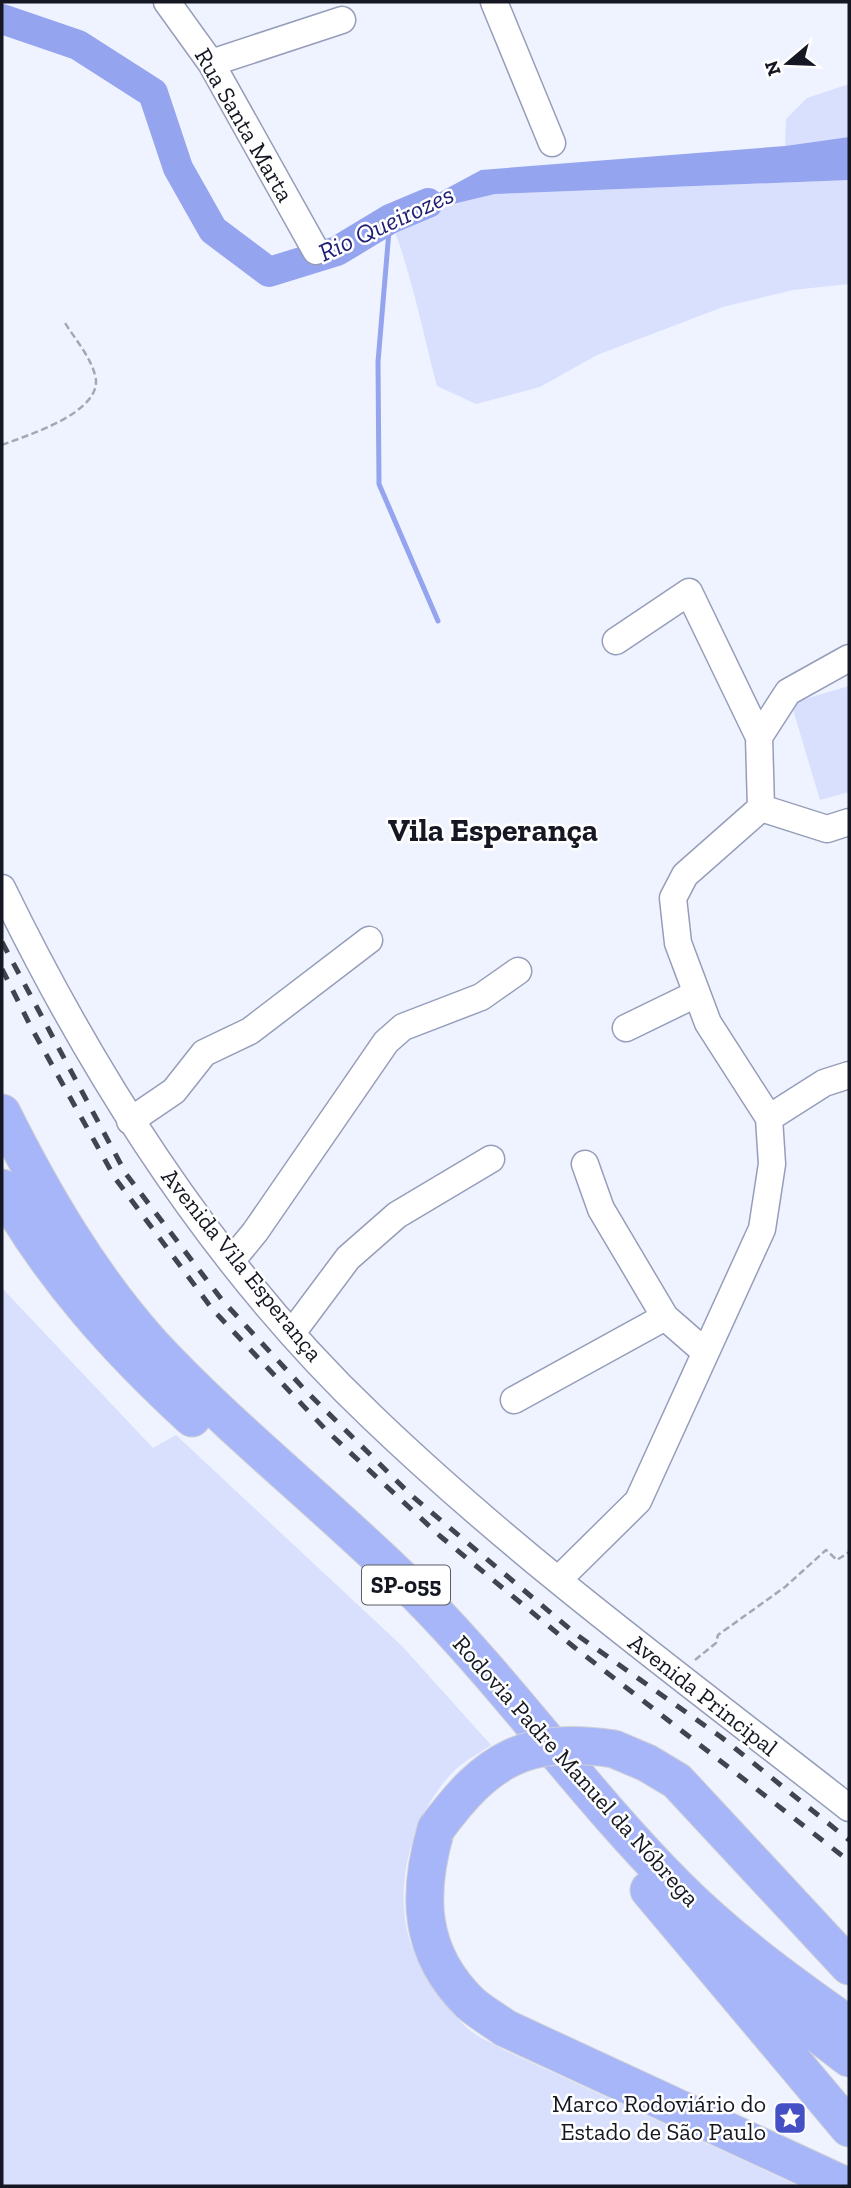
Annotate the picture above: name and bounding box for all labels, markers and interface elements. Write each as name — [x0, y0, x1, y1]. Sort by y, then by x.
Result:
north arrow — [753, 28, 823, 98]
street label: Rua Santa Marta — [189, 43, 300, 207]
text: N — [759, 58, 786, 79]
water label: Rio Queirozes — [313, 178, 459, 268]
district label: Vila Esperança — [388, 811, 598, 849]
street label: Avenida Vila Esperança — [156, 1162, 329, 1367]
road number: SP-055 — [362, 1566, 450, 1604]
street label: Avenida Principal — [623, 1627, 784, 1762]
street label: Rodovia Padre Manuel da Nóbrega — [447, 1629, 706, 1912]
place label: Marco Rodoviário do Estado de São Paulo — [552, 2089, 766, 2146]
place icon: Marco Rodoviário do Estado de São Paulo — [771, 2099, 809, 2137]

